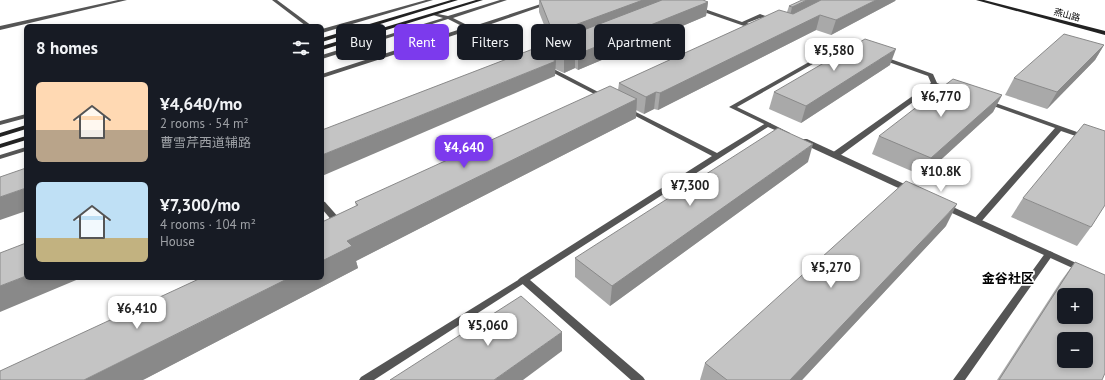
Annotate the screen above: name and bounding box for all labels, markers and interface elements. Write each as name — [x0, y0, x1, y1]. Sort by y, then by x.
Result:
street label: 燕山路 — [1053, 6, 1082, 23]
chip: Buy — [336, 24, 386, 60]
chip: Rent — [394, 24, 449, 60]
chip: Filters — [457, 24, 523, 60]
chip: New — [531, 24, 586, 60]
chip: Apartment — [594, 24, 685, 60]
text: 8 homes — [36, 37, 98, 59]
icon: filters — [290, 37, 312, 59]
pin: ¥5,580 — [801, 38, 867, 72]
text: ¥5,580 — [814, 42, 854, 59]
pin: ¥6,770 — [908, 84, 974, 118]
text: ¥6,770 — [921, 88, 961, 105]
text: ¥4,640/mo — [160, 93, 242, 115]
icon: home — [68, 98, 116, 146]
text: 2 rooms · 54 m² — [160, 115, 249, 132]
text: 曹雪芹西道辅路 — [160, 134, 251, 151]
pin: ¥4,640 — [431, 135, 497, 169]
text: ¥4,640 — [444, 139, 484, 156]
pin: ¥10.8K — [908, 159, 974, 193]
text: ¥10.8K — [921, 163, 961, 180]
pin: ¥7,300 — [657, 173, 723, 207]
text: ¥7,300 — [671, 177, 709, 194]
text: ¥7,300/mo — [160, 194, 240, 216]
icon: home — [68, 198, 116, 246]
text: 4 rooms · 104 m² — [160, 216, 256, 233]
text: House — [160, 233, 195, 250]
pin: ¥5,270 — [798, 255, 864, 289]
text: ¥5,270 — [811, 259, 851, 276]
district label: 金谷社区 — [982, 270, 1034, 287]
map controls — [1057, 288, 1093, 368]
button: + — [1057, 288, 1093, 324]
pin: ¥6,410 — [104, 296, 170, 330]
text: ¥6,410 — [117, 300, 157, 317]
pin: ¥5,060 — [455, 313, 521, 347]
text: ¥5,060 — [468, 317, 508, 334]
button: − — [1057, 332, 1093, 368]

